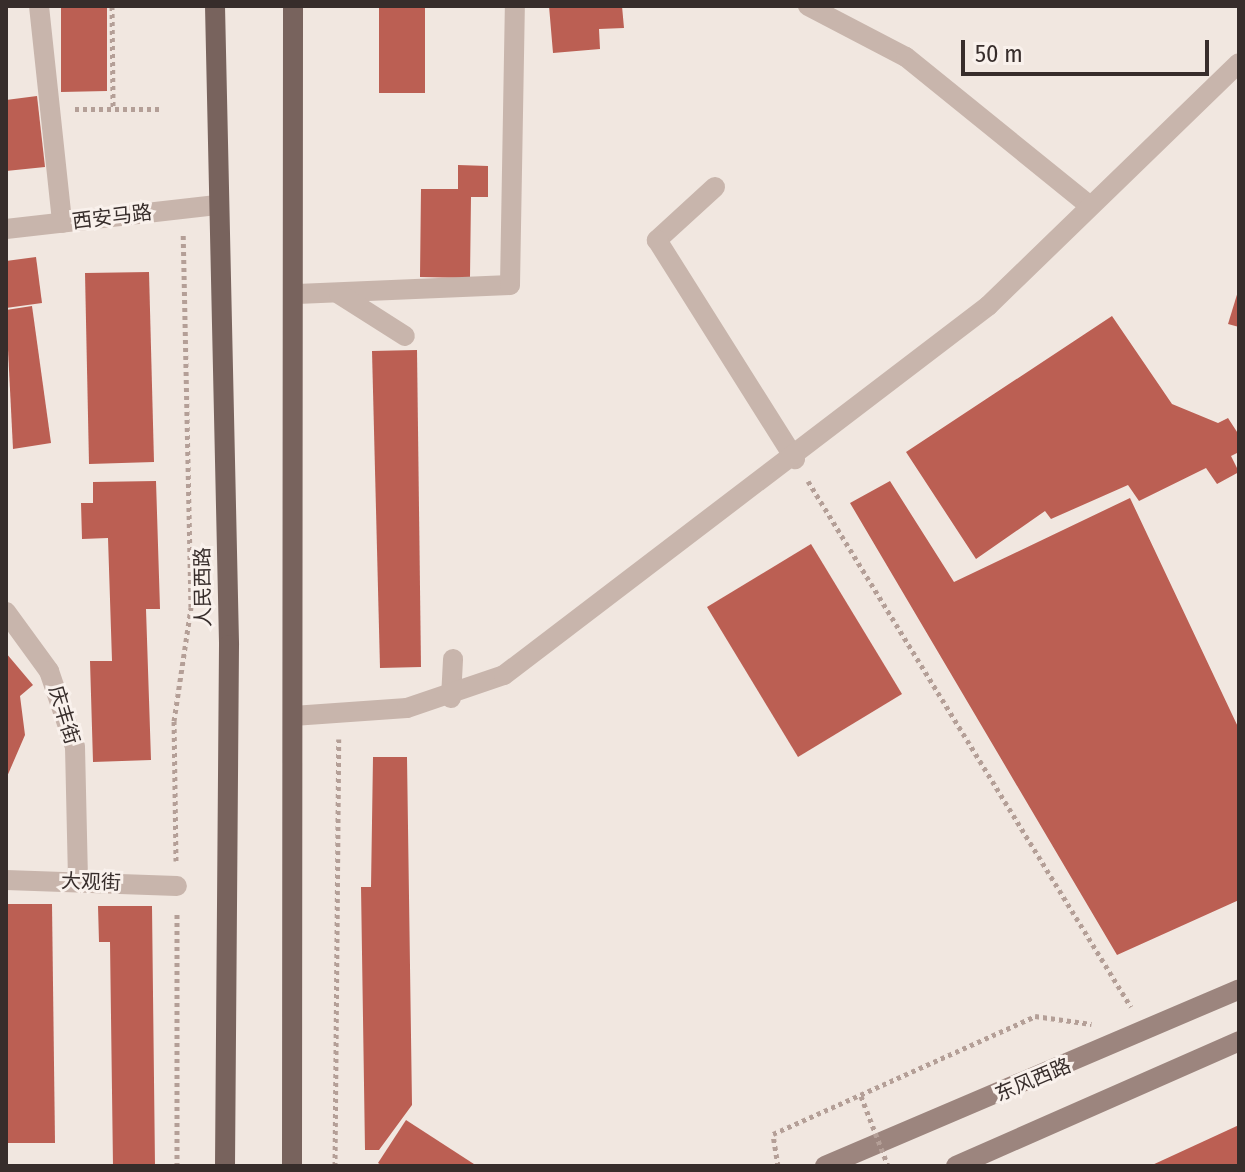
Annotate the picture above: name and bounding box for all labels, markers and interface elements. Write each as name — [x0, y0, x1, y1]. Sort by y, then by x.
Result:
scale bar — [965, 24, 1213, 74]
text: 50 m — [975, 40, 1023, 68]
street label: 西安马路 — [71, 200, 153, 234]
street label: 人民西路 — [190, 547, 216, 627]
street label: 庆丰街 — [44, 683, 84, 747]
street label: 大观街 — [61, 869, 121, 895]
street label: 东风西路 — [991, 1053, 1075, 1107]

